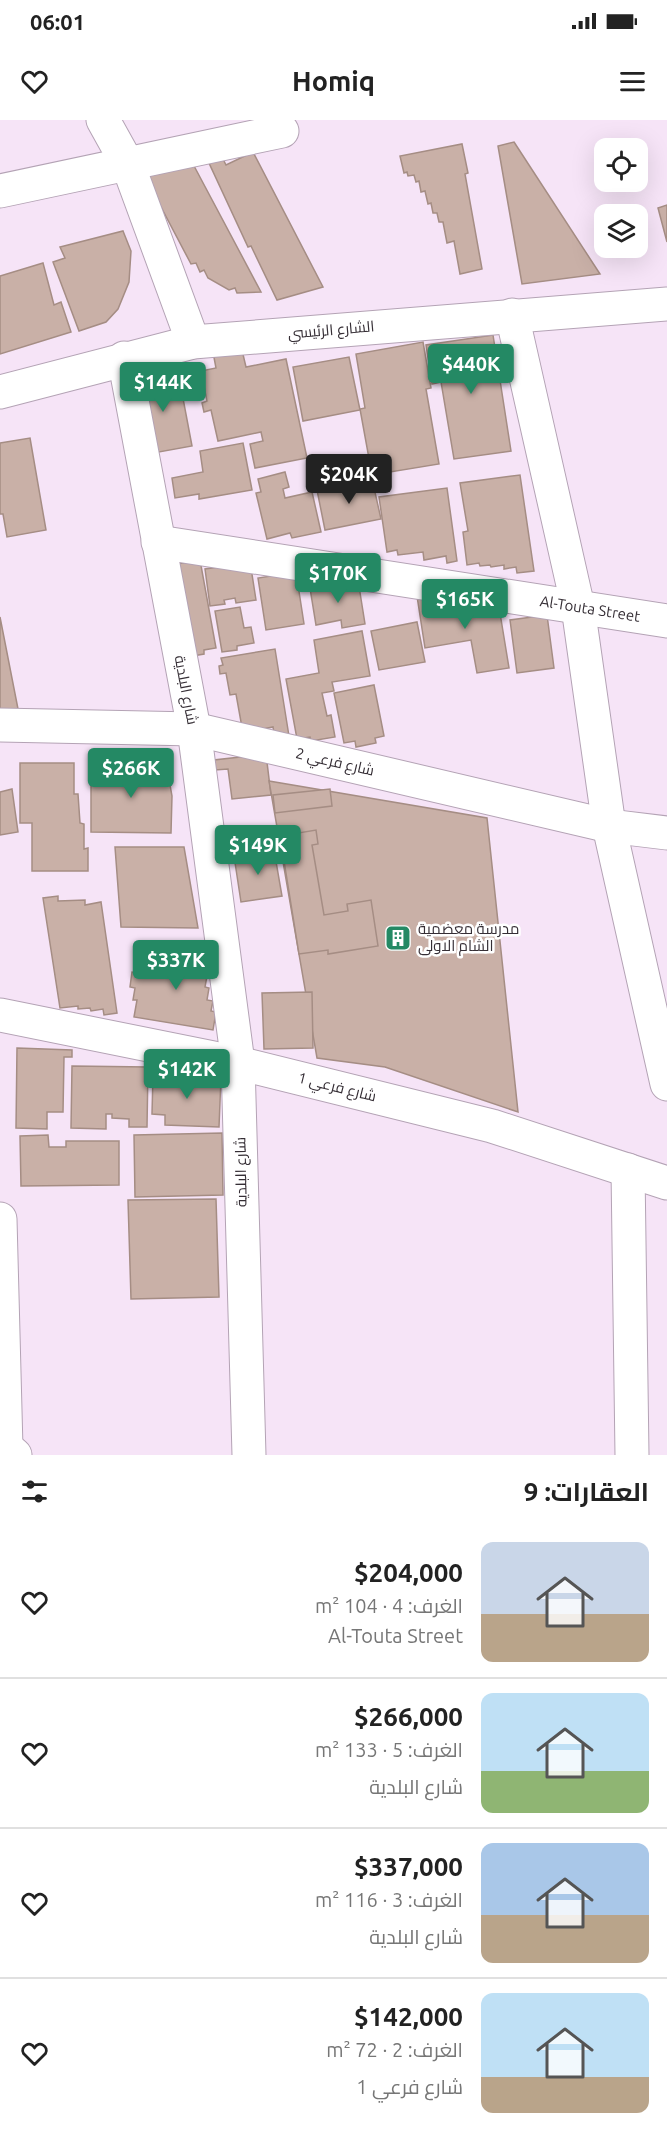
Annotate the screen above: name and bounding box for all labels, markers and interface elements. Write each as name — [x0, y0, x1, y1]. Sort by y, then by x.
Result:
text: 06:01 — [30, 9, 85, 34]
icon: heart — [18, 65, 51, 98]
icon: menu — [616, 65, 649, 98]
text: Homiq — [292, 66, 375, 96]
map controls — [594, 138, 648, 258]
button: locate — [594, 138, 648, 192]
button: layers — [594, 204, 648, 258]
street label: الشارع الرئيسي — [287, 317, 375, 346]
pin: $440K — [429, 344, 513, 395]
text: $440K — [442, 352, 500, 375]
pin: $144K — [121, 362, 205, 413]
text: $144K — [134, 370, 192, 393]
pin: $204K — [307, 454, 391, 505]
text: $204K — [320, 462, 378, 485]
pin: $170K — [296, 553, 380, 604]
text: $170K — [309, 561, 367, 584]
pin: $165K — [423, 579, 507, 630]
text: $165K — [436, 587, 494, 610]
street label: Al-Touta Street — [539, 592, 642, 625]
street label: شارع البلدية — [168, 654, 202, 727]
street label: شارع فرعي 2 — [293, 744, 376, 783]
pin: $266K — [89, 748, 173, 799]
text: $266K — [102, 756, 160, 779]
pin: $149K — [216, 825, 300, 876]
text: $149K — [229, 833, 287, 856]
place label: مدرسة معضمية الشام الاولى — [418, 920, 519, 956]
building icon: مدرسة معضمية الشام الاولى — [383, 923, 413, 953]
pin: $337K — [134, 940, 218, 991]
text: $337K — [147, 948, 205, 971]
pin: $142K — [145, 1049, 229, 1100]
text: $142K — [158, 1057, 216, 1080]
street label: شارع فرعي 1 — [295, 1069, 378, 1108]
street label: شارع البلدية — [231, 1137, 253, 1207]
icon: filters — [18, 1475, 51, 1508]
text: العقارات: 9 — [524, 1477, 649, 1506]
text: $204,000 — [354, 1558, 463, 1587]
icon: home — [529, 1566, 601, 1638]
icon: heart — [18, 1586, 51, 1619]
text: الغرف: 4 · 104 m² — [315, 1594, 463, 1617]
text: Al-Touta Street — [328, 1624, 463, 1647]
text: $266,000 — [354, 1702, 463, 1731]
icon: home — [529, 1717, 601, 1789]
icon: heart — [18, 1737, 51, 1770]
text: الغرف: 5 · 133 m² — [315, 1738, 463, 1761]
text: شارع البلدية — [369, 1775, 463, 1798]
text: $337,000 — [354, 1852, 463, 1881]
icon: home — [529, 1867, 601, 1939]
icon: heart — [18, 1887, 51, 1920]
text: الغرف: 3 · 116 m² — [315, 1888, 463, 1911]
text: شارع البلدية — [369, 1925, 463, 1948]
text: $142,000 — [354, 2002, 463, 2031]
icon: home — [529, 2017, 601, 2089]
icon: heart — [18, 2037, 51, 2070]
text: الغرف: 2 · 72 m² — [326, 2038, 463, 2061]
text: شارع فرعي 1 — [356, 2075, 463, 2098]

